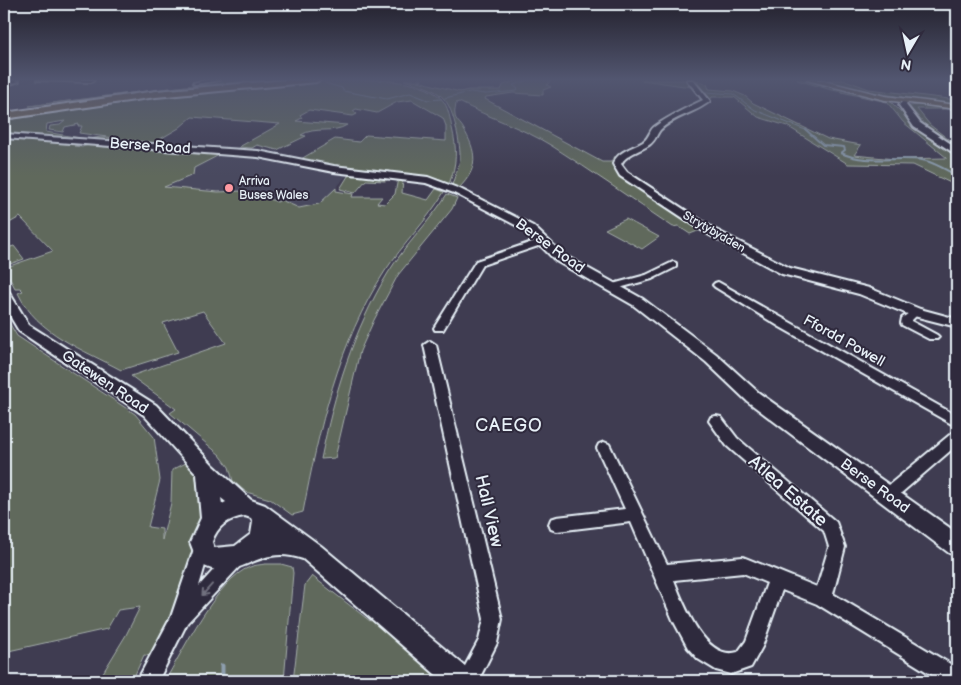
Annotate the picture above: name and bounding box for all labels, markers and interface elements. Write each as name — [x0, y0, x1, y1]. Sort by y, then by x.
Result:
north arrow — [884, 28, 934, 78]
text: N — [900, 55, 913, 74]
street label: Berse Road — [109, 134, 191, 158]
place label: Arriva Buses Wales — [239, 174, 308, 203]
marker: Arriva Buses Wales — [223, 182, 235, 194]
street label: Strytybydden — [680, 208, 748, 256]
street label: Berse Road — [512, 214, 588, 278]
street label: Ffordd Powell — [800, 311, 888, 371]
street label: Gatewen Road — [58, 346, 152, 418]
district label: CAEGO — [475, 415, 543, 436]
street label: Atlea Estate — [744, 451, 832, 531]
street label: Berse Road — [837, 454, 913, 518]
street label: Hall View — [470, 473, 508, 549]
one-way arrow — [201, 583, 213, 596]

